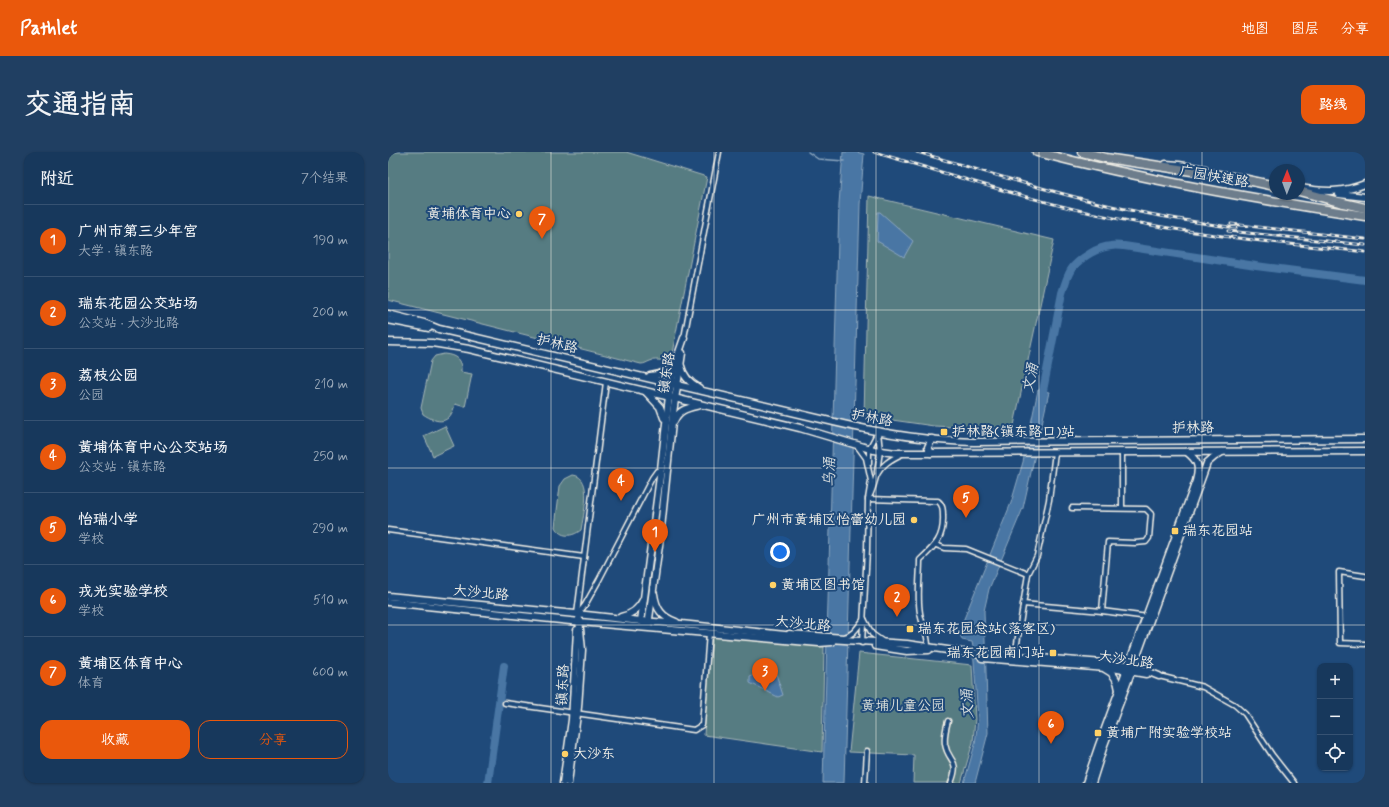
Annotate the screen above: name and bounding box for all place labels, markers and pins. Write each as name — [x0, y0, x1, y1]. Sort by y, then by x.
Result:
place label: 黄埔体育中心 — [427, 205, 511, 223]
pin: 7 — [529, 206, 555, 239]
marker: 黄埔体育中心 — [514, 209, 524, 219]
place label: 护林路(镇东路口)站 — [952, 423, 1075, 441]
marker: 护林路(镇东路口)站 — [939, 427, 949, 437]
pin: 4 — [608, 468, 634, 501]
pin: 5 — [953, 485, 979, 518]
place label: 广州市黄埔区怡蕾幼儿园 — [752, 511, 906, 529]
marker: 广州市黄埔区怡蕾幼儿园 — [909, 515, 919, 525]
pin: 1 — [642, 519, 668, 552]
place label: 瑞东花园站 — [1182, 522, 1253, 540]
marker: 瑞东花园站 — [1170, 526, 1180, 536]
place label: 黄埔区图书馆 — [781, 576, 865, 594]
marker: 黄埔区图书馆 — [768, 580, 778, 590]
pin: 2 — [884, 584, 910, 617]
place label: 瑞东花园总站(落客区) — [917, 620, 1055, 638]
marker: 瑞东花园总站(落客区) — [905, 624, 915, 634]
place label: 瑞东花园南门站 — [946, 644, 1045, 662]
marker: 瑞东花园南门站 — [1048, 648, 1058, 658]
pin: 3 — [752, 658, 778, 691]
pin: 6 — [1038, 711, 1064, 744]
place label: 黄埔广附实验学校站 — [1106, 724, 1232, 742]
marker: 黄埔广附实验学校站 — [1093, 728, 1103, 738]
place label: 大沙东 — [573, 745, 615, 763]
marker: 大沙东 — [560, 749, 570, 759]

